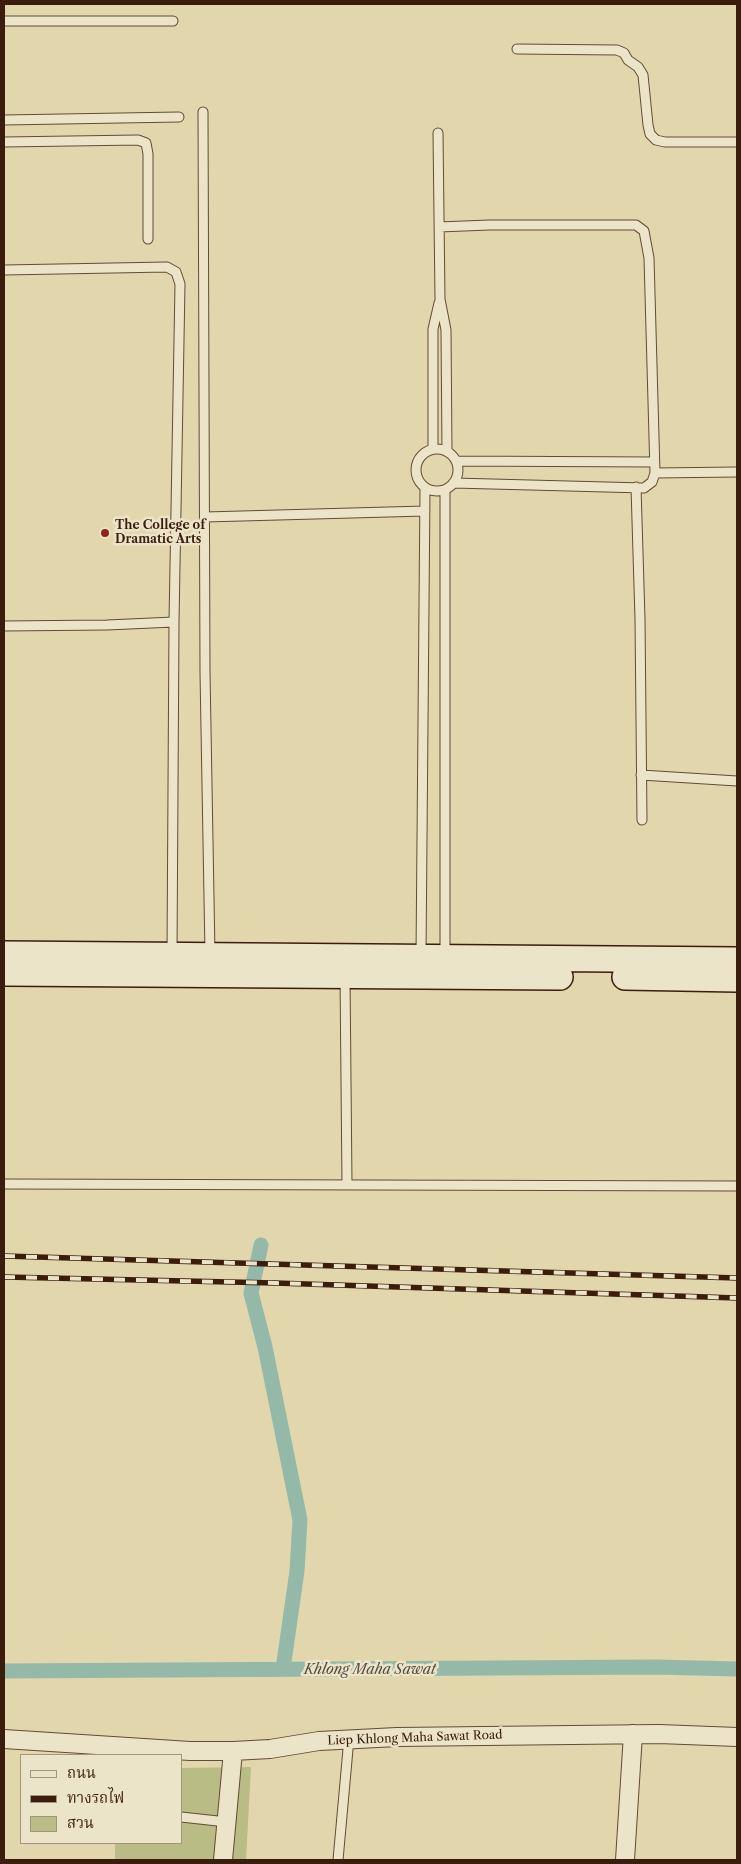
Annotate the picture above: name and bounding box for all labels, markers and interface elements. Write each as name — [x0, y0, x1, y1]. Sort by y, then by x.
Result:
place label: The College of Dramatic Arts — [115, 519, 205, 547]
marker: The College of Dramatic Arts — [99, 527, 111, 539]
water label: Khlong Maha Sawat — [304, 1662, 436, 1678]
street label: Liep Khlong Maha Sawat Road — [327, 1728, 503, 1748]
legend — [20, 1754, 182, 1844]
text: ถนน — [67, 1763, 96, 1782]
text: ทางรถไฟ — [67, 1788, 124, 1807]
text: สวน — [67, 1813, 94, 1832]

